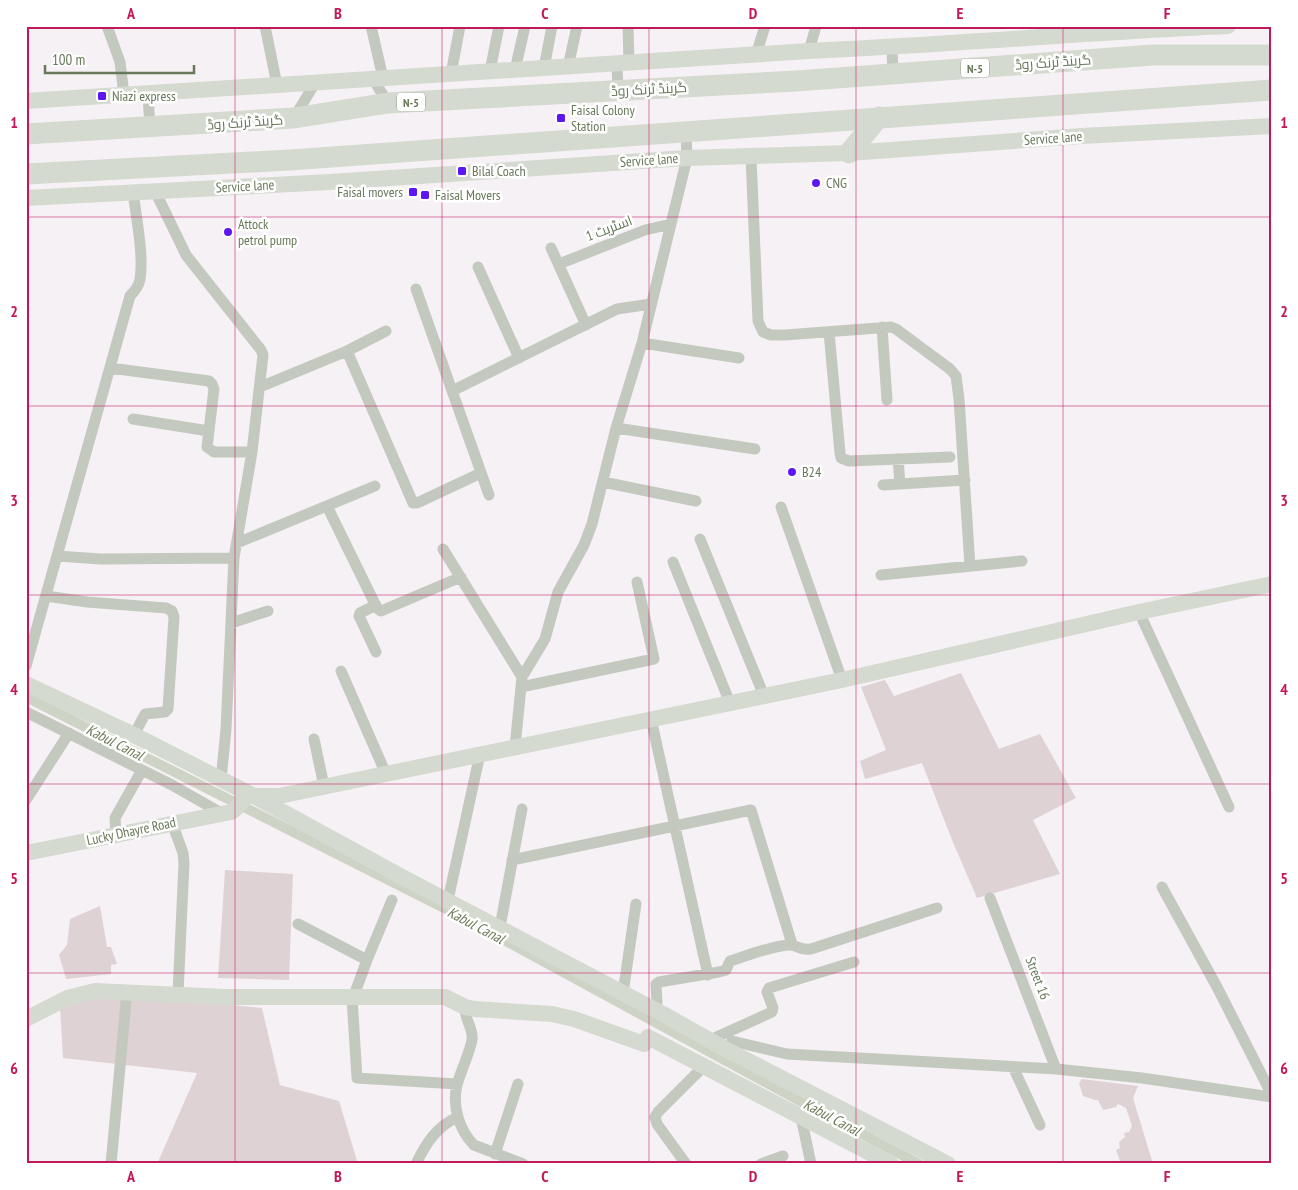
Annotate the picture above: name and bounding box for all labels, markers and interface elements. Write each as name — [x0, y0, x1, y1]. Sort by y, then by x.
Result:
text: A — [126, 3, 136, 23]
text: B — [334, 3, 342, 23]
text: C — [541, 3, 549, 23]
text: D — [749, 3, 758, 23]
text: E — [957, 3, 964, 23]
text: F — [1164, 3, 1171, 23]
scale bar — [45, 42, 194, 74]
text: 100 m — [52, 50, 85, 69]
street label: گرینڈ ٹرنک روڈ — [1014, 50, 1092, 74]
road number: N-5 — [961, 58, 989, 78]
street label: گرینڈ ٹرنک روڈ — [611, 78, 687, 100]
place label: Niazi express — [112, 87, 176, 105]
marker: Niazi express — [96, 90, 108, 102]
road number: N-5 — [397, 92, 425, 111]
place label: Faisal Colony Station — [571, 101, 636, 135]
street label: گرینڈ ٹرنک روڈ — [206, 110, 284, 134]
text: 1 — [10, 112, 18, 132]
marker: Faisal Colony Station — [555, 112, 567, 124]
text: 1 — [1280, 112, 1288, 132]
street label: Service lane — [1023, 127, 1083, 149]
street label: Service lane — [619, 149, 679, 171]
place label: Bilal Coach — [472, 162, 526, 180]
marker: Bilal Coach — [456, 165, 468, 177]
place label: CNG — [826, 174, 847, 192]
street label: Service lane — [215, 175, 275, 197]
marker: CNG — [810, 177, 822, 189]
place label: Faisal movers — [337, 183, 403, 201]
marker: Faisal movers — [407, 186, 419, 198]
place label: Faisal Movers — [435, 186, 501, 204]
marker: Faisal Movers — [419, 189, 431, 201]
street label: اسٹریٹ 1 — [583, 211, 635, 245]
place label: Attock petrol pump — [238, 215, 297, 249]
marker: Attock petrol pump — [222, 226, 234, 238]
text: 2 — [10, 301, 18, 321]
text: 2 — [1280, 301, 1288, 321]
place label: B24 — [802, 463, 822, 481]
marker: B24 — [786, 466, 798, 478]
text: 3 — [10, 490, 18, 510]
text: 3 — [1280, 490, 1288, 510]
text: 4 — [10, 679, 18, 699]
text: 4 — [1280, 679, 1288, 699]
water label: Kabul Canal — [83, 720, 148, 765]
street label: Lucky Dhayre Road — [85, 813, 177, 849]
text: 5 — [10, 868, 18, 888]
text: 5 — [1280, 868, 1288, 888]
water label: Kabul Canal — [444, 902, 509, 949]
street label: Street 16 — [1022, 954, 1054, 1002]
text: 6 — [10, 1058, 18, 1078]
text: 6 — [1280, 1058, 1288, 1078]
water label: Kabul Canal — [800, 1094, 865, 1141]
text: A — [126, 1166, 136, 1186]
text: B — [334, 1166, 342, 1186]
text: C — [541, 1166, 549, 1186]
text: D — [749, 1166, 758, 1186]
text: E — [957, 1166, 964, 1186]
text: F — [1164, 1166, 1171, 1186]

